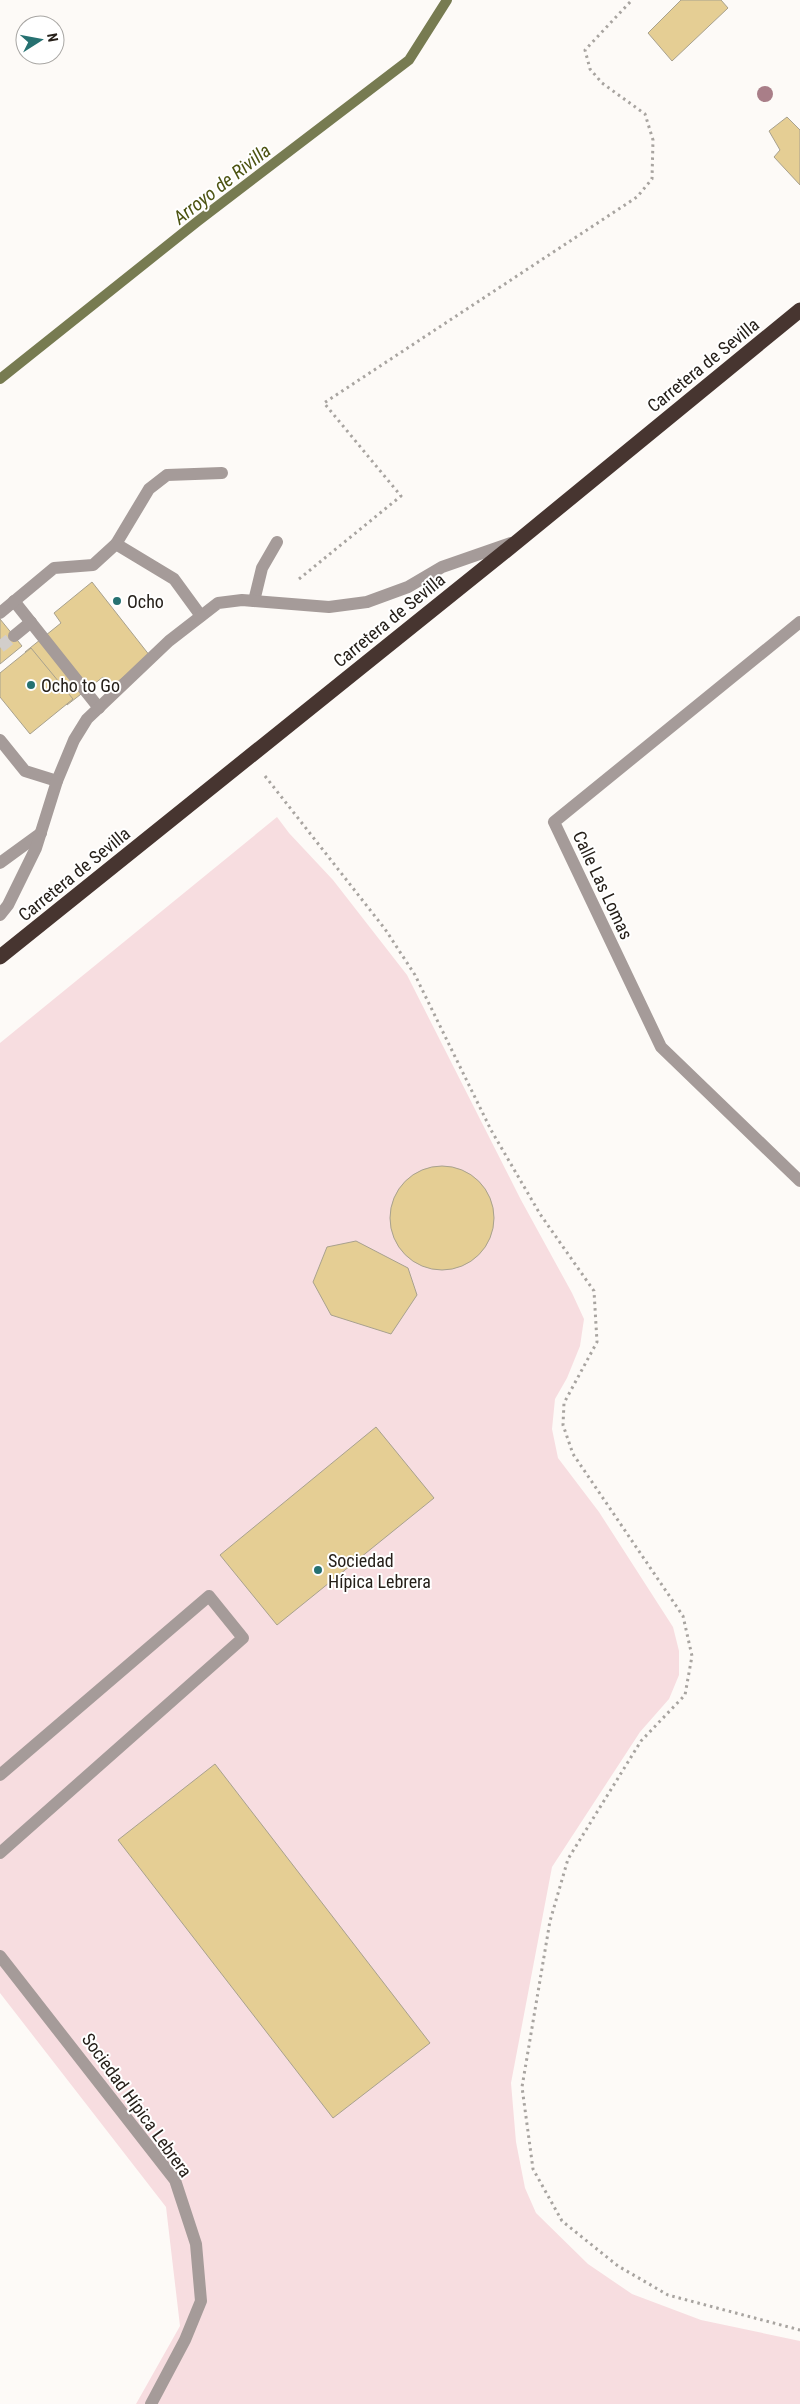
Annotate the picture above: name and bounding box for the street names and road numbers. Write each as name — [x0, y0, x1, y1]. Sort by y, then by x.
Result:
street label: Carretera de Sevilla — [643, 314, 763, 416]
street label: Carretera de Sevilla — [329, 569, 449, 671]
street label: Carretera de Sevilla — [14, 823, 134, 925]
street label: Calle Las Lomas — [569, 827, 637, 943]
street label: Sociedad Hípica Lebrera — [78, 2029, 196, 2181]

